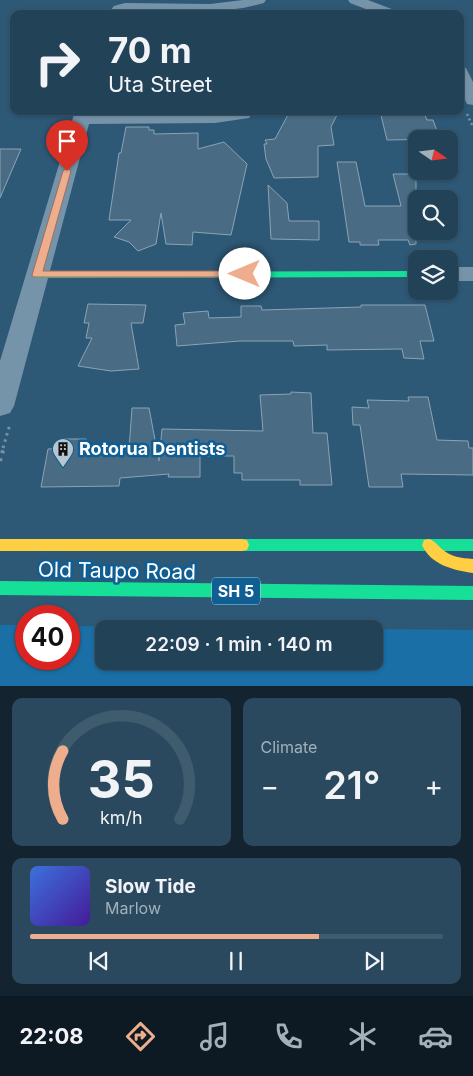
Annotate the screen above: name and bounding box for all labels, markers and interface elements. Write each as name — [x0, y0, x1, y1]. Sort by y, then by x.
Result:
text: 70 m — [108, 29, 192, 71]
icon: right — [25, 30, 90, 95]
text: Uta Street — [108, 71, 212, 97]
pin — [46, 120, 88, 171]
icon: arrive — [53, 127, 81, 155]
north arrow — [408, 130, 458, 180]
map controls — [408, 130, 458, 300]
button: search — [408, 190, 458, 240]
position arrow — [218, 247, 270, 299]
button: layers — [408, 250, 458, 300]
building icon: Rotorua Dentists — [51, 437, 75, 468]
place label: Rotorua Dentists — [79, 438, 225, 459]
street label: Old Taupo Road — [38, 557, 196, 584]
road number: SH 5 — [212, 578, 260, 604]
speed limit sign: 40 — [15, 605, 80, 670]
text: 22:09 · 1 min · 140 m — [145, 633, 333, 656]
text: Climate — [261, 737, 317, 757]
text: 35 — [88, 748, 155, 811]
text: 21° — [323, 762, 380, 808]
text: − — [261, 769, 279, 803]
text: + — [424, 769, 443, 803]
text: km/h — [100, 807, 142, 828]
text: Slow Tide — [105, 875, 196, 898]
text: Marlow — [105, 898, 161, 918]
icon: previous — [85, 947, 113, 975]
icon: pause — [222, 947, 250, 975]
icon: next — [360, 947, 388, 975]
icon: directions — [123, 1019, 158, 1054]
icon: music — [197, 1019, 232, 1054]
icon: phone — [271, 1019, 306, 1054]
icon: climate — [345, 1019, 380, 1054]
icon: car — [418, 1019, 453, 1054]
text: 22:08 — [19, 1023, 84, 1049]

